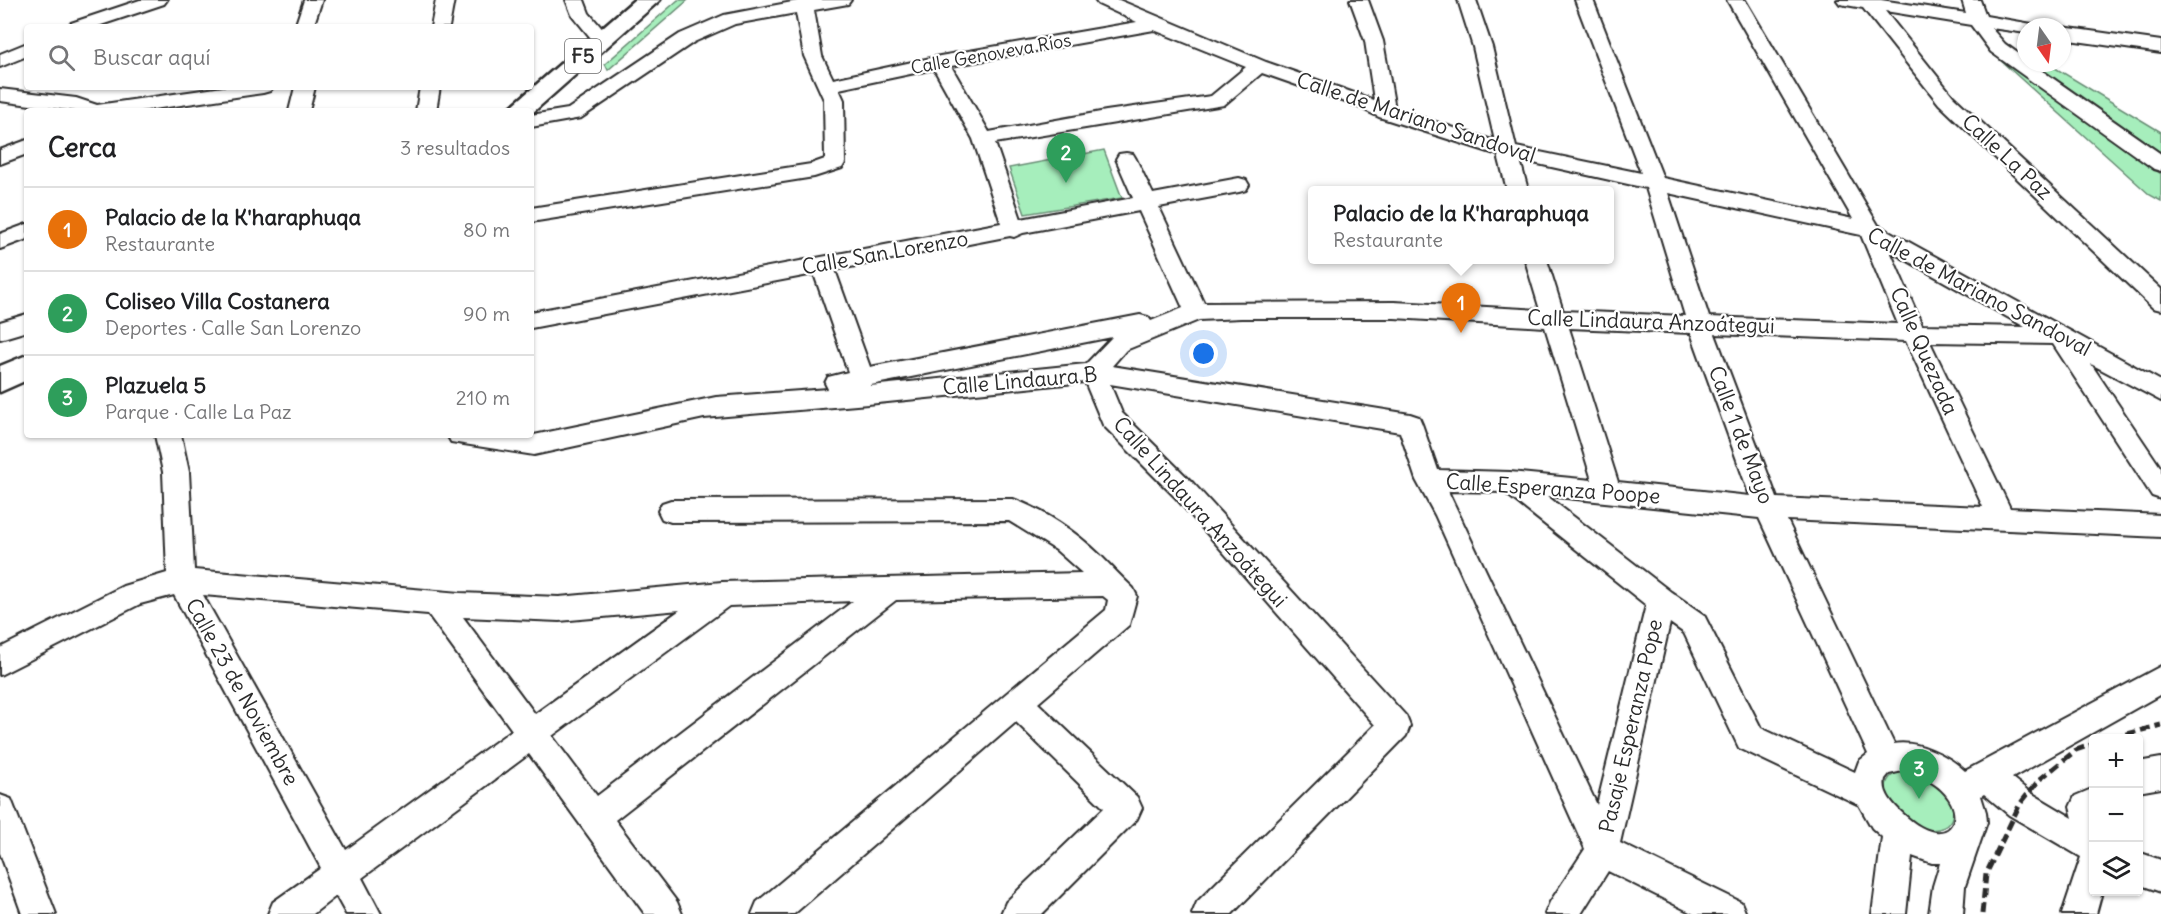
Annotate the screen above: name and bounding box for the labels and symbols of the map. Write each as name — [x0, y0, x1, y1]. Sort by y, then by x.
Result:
north arrow — [2017, 18, 2071, 72]
street label: Calle Genoveva Ríos — [909, 28, 1073, 79]
road number: F5 — [565, 39, 601, 73]
street label: Calle de Mariano Sandoval — [1293, 66, 1539, 169]
street label: Calle La Paz — [1957, 108, 2058, 205]
pin: 2 — [1046, 134, 1086, 183]
street label: Calle de Mariano Sandoval — [1863, 221, 2096, 362]
street label: Calle San Lorenzo — [800, 225, 970, 280]
street label: Calle Quezada — [1884, 283, 1965, 419]
pin: 1 — [1442, 284, 1480, 333]
street label: Calle Lindaura Anzoátegui — [1527, 304, 1775, 339]
your location — [1189, 339, 1218, 368]
street label: Calle Lindaura B — [941, 360, 1098, 401]
street label: Calle 1 de Mayo — [1703, 362, 1780, 508]
street label: Calle Lindaura Anzoátegui — [1107, 411, 1293, 613]
street label: Calle Esperanza Poope — [1445, 468, 1661, 509]
street label: Calle 23 de Noviembre — [180, 593, 305, 790]
street label: Pasaje Esperanza Pope — [1593, 616, 1668, 835]
pin: 3 — [1900, 750, 1938, 799]

